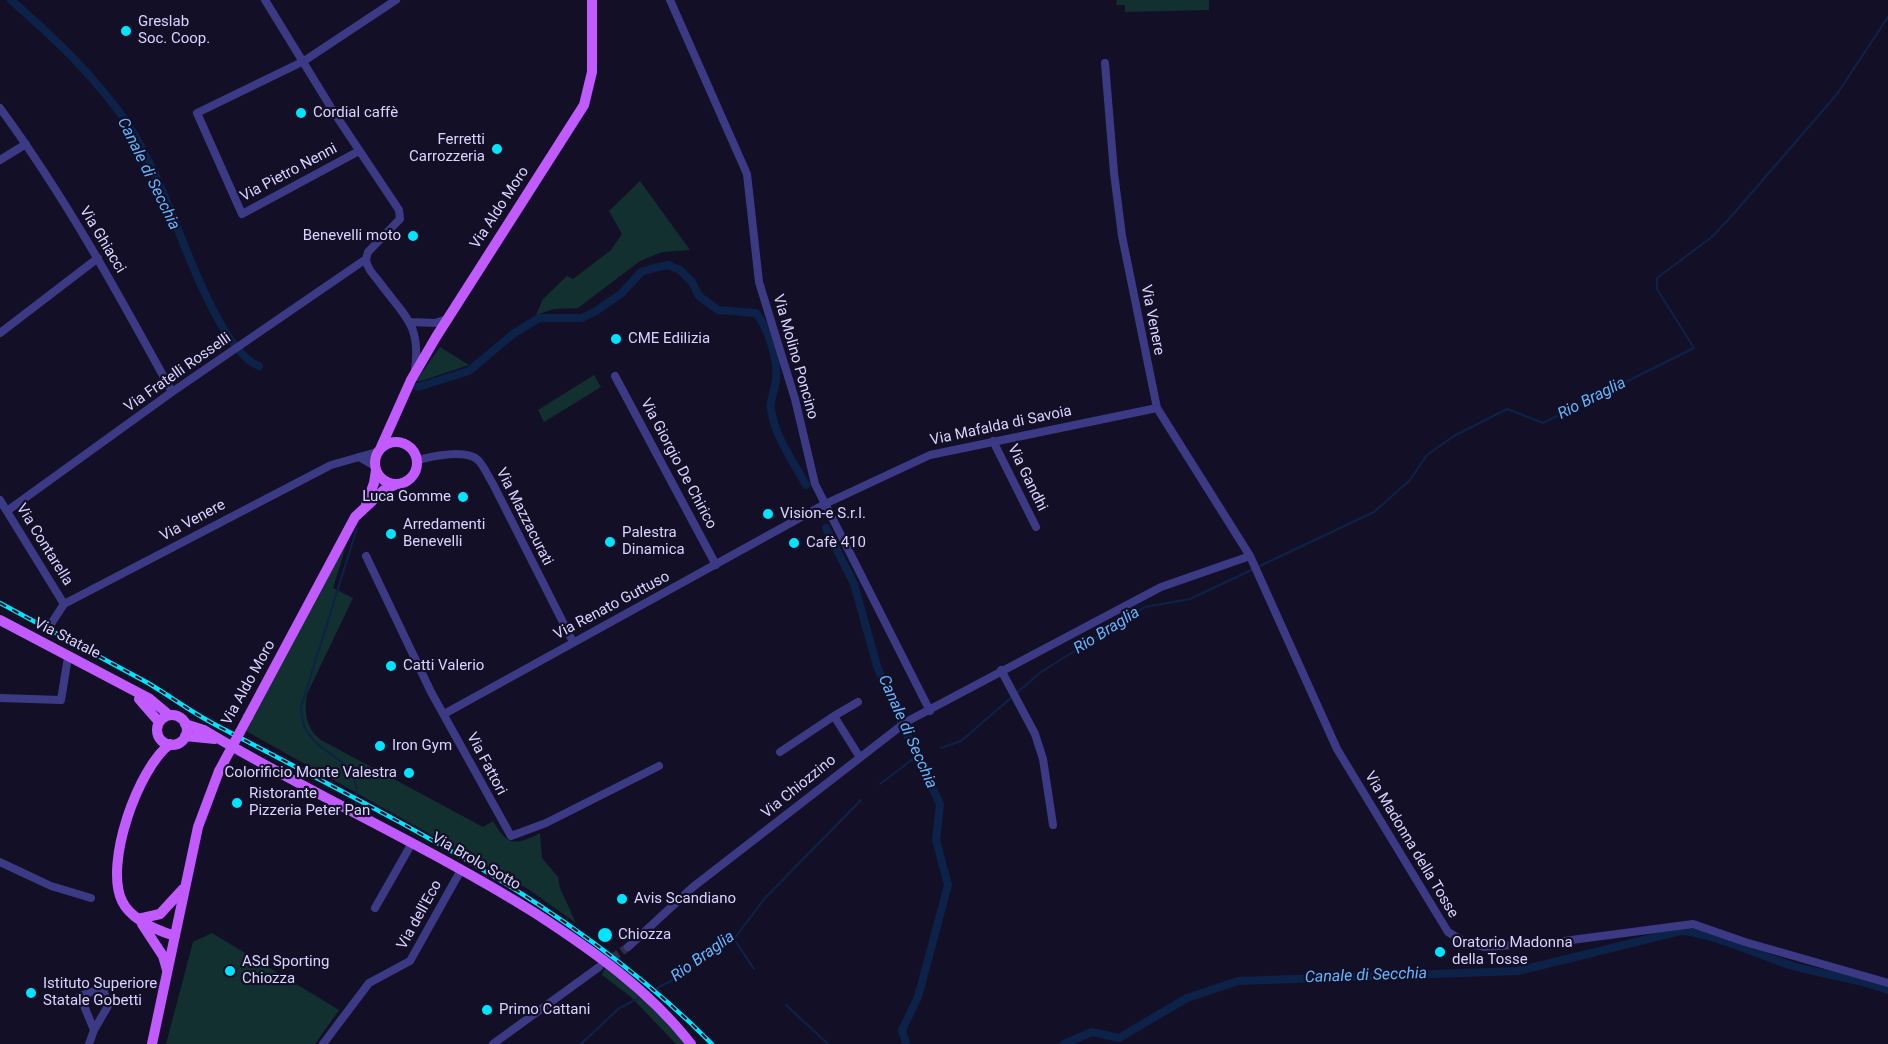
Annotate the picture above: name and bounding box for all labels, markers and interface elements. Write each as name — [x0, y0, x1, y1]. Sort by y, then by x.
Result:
place label: Greslab Soc. Coop. — [138, 13, 210, 48]
marker: Greslab Soc. Coop. — [119, 24, 133, 38]
place label: Cordial caffè — [313, 104, 398, 122]
marker: Cordial caffè — [294, 106, 308, 120]
water label: Canale di Secchia — [113, 115, 183, 233]
place label: Ferretti Carrozzeria — [409, 131, 485, 166]
street label: Via Pietro Nenni — [237, 140, 341, 206]
marker: Ferretti Carrozzeria — [490, 142, 504, 156]
street label: Via Aldo Moro — [467, 164, 533, 252]
street label: Via Ghiacci — [75, 203, 129, 277]
place label: Benevelli moto — [303, 227, 401, 245]
marker: Benevelli moto — [406, 229, 420, 243]
street label: Via Venere — [1136, 283, 1168, 357]
street label: Via Molino Poncino — [769, 292, 821, 422]
street label: Via Fratelli Rosselli — [121, 330, 235, 416]
place label: CME Edilizia — [628, 330, 710, 348]
marker: CME Edilizia — [609, 332, 623, 346]
water label: Rio Braglia — [1555, 374, 1629, 424]
street label: Via Giorgio De Chirico — [636, 396, 720, 532]
street label: Via Mafalda di Savoia — [929, 402, 1073, 450]
street label: Via Gandhi — [1003, 442, 1051, 514]
street label: Via Mazzacurati — [492, 465, 556, 569]
place label: Luca Gomme — [362, 488, 451, 506]
marker: Luca Gomme — [456, 490, 470, 504]
street label: Via Venere — [157, 496, 229, 546]
street label: Via Contarella — [12, 501, 76, 589]
place label: Vision-e S.r.l. — [780, 505, 866, 523]
marker: Vision-e S.r.l. — [761, 507, 775, 521]
place label: Arredamenti Benevelli — [403, 516, 485, 551]
place label: Palestra Dinamica — [622, 524, 685, 559]
marker: Arredamenti Benevelli — [384, 527, 398, 541]
place label: Cafè 410 — [806, 534, 866, 552]
marker: Palestra Dinamica — [603, 535, 617, 549]
marker: Cafè 410 — [787, 536, 801, 550]
street label: Via Renato Guttuso — [551, 568, 673, 644]
water label: Rio Braglia — [1071, 603, 1143, 659]
street label: Via Statale — [31, 615, 103, 663]
street label: Via Aldo Moro — [218, 637, 280, 729]
place label: Catti Valerio — [403, 657, 484, 675]
marker: Catti Valerio — [384, 659, 398, 673]
water label: Canale di Secchia — [873, 672, 941, 792]
street label: Via Fattori — [462, 730, 510, 798]
place label: Iron Gym — [392, 737, 452, 755]
marker: Iron Gym — [373, 739, 387, 753]
street label: Via Chiozzino — [758, 752, 840, 822]
place label: Colorificio Monte Valestra — [225, 764, 397, 782]
marker: Colorificio Monte Valestra — [402, 766, 416, 780]
street label: Via Madonna della Tosse — [1360, 769, 1462, 921]
place label: Ristorante Pizzeria Peter Pan — [249, 785, 370, 820]
marker: Ristorante Pizzeria Peter Pan — [230, 796, 244, 810]
street label: Via Brolo Sotto — [428, 829, 524, 895]
street label: Via dell'Eco — [394, 877, 446, 953]
place label: Avis Scandiano — [634, 890, 736, 908]
marker: Avis Scandiano — [615, 892, 629, 906]
marker: Chiozza — [596, 926, 614, 944]
place label: Chiozza — [618, 926, 671, 944]
water label: Rio Braglia — [667, 928, 739, 986]
place label: Oratorio Madonna della Tosse — [1452, 934, 1573, 969]
marker: Oratorio Madonna della Tosse — [1433, 945, 1447, 959]
place label: ASd Sporting Chiozza — [242, 953, 329, 988]
marker: ASd Sporting Chiozza — [223, 964, 237, 978]
water label: Canale di Secchia — [1304, 964, 1428, 988]
place label: Istituto Superiore Statale Gobetti — [43, 975, 157, 1010]
marker: Istituto Superiore Statale Gobetti — [24, 986, 38, 1000]
place label: Primo Cattani — [499, 1001, 590, 1019]
marker: Primo Cattani — [480, 1003, 494, 1017]

